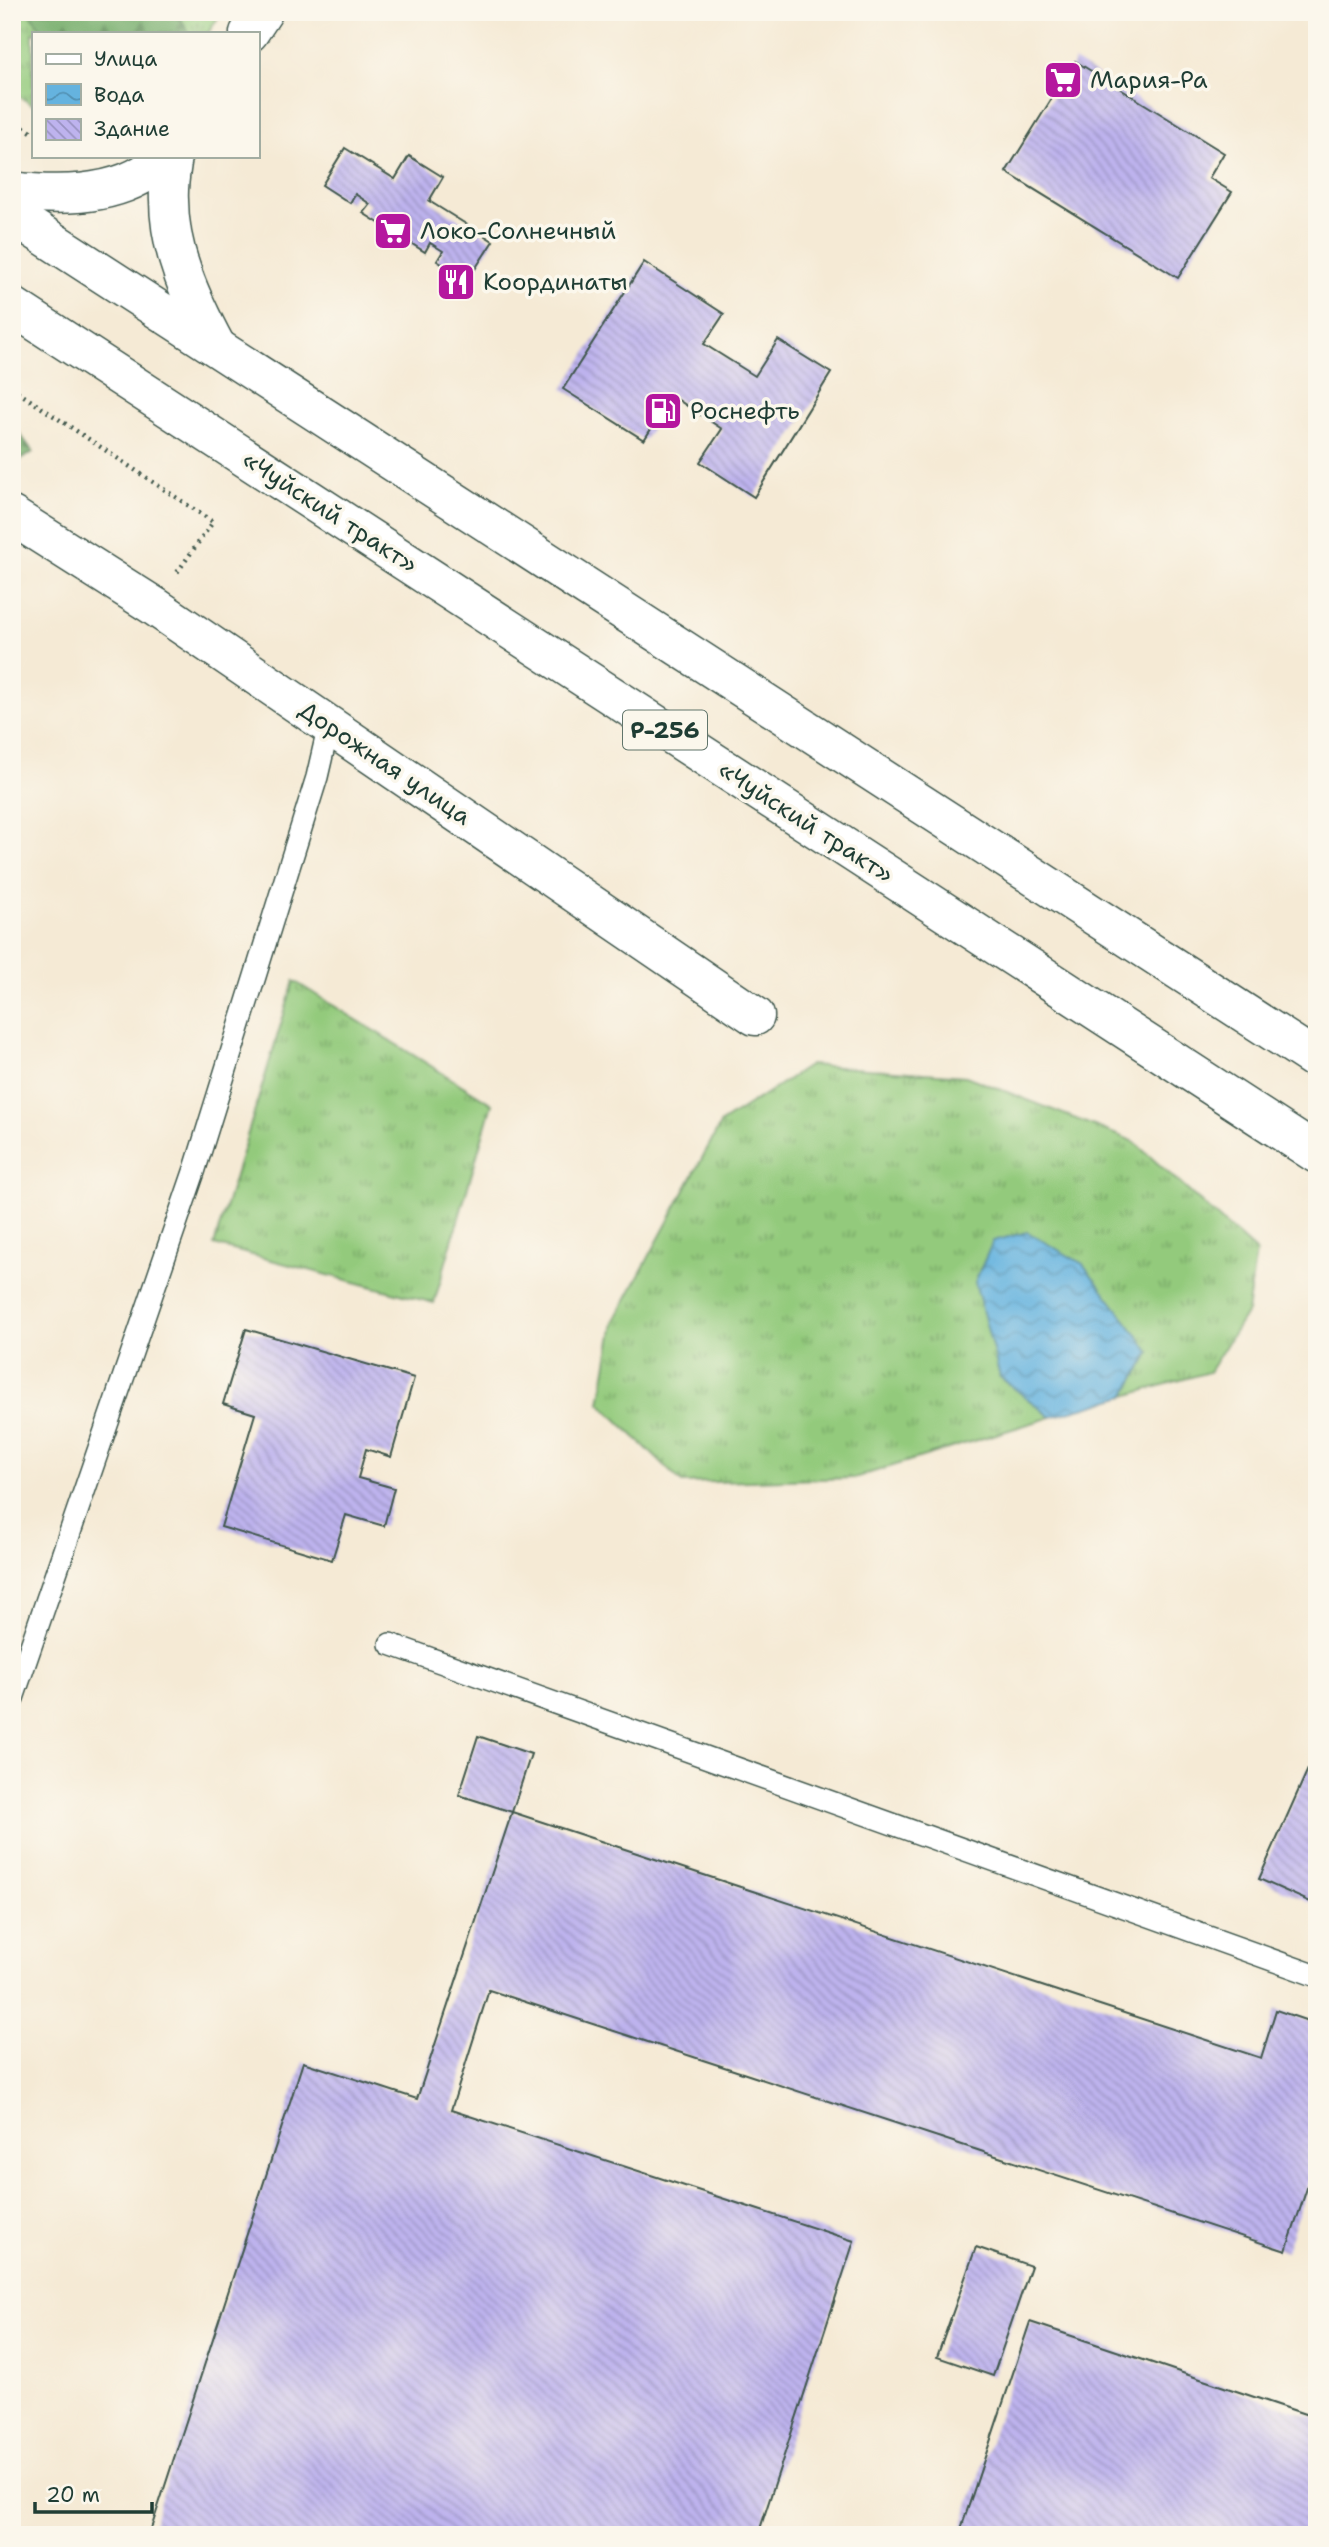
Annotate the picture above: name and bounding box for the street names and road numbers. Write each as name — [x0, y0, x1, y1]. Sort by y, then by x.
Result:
street label: «Чуйский тракт» — [236, 443, 424, 581]
street label: Дорожная улица — [293, 694, 477, 832]
road number: Р-256 — [623, 710, 707, 750]
street label: «Чуйский тракт» — [712, 753, 900, 891]

